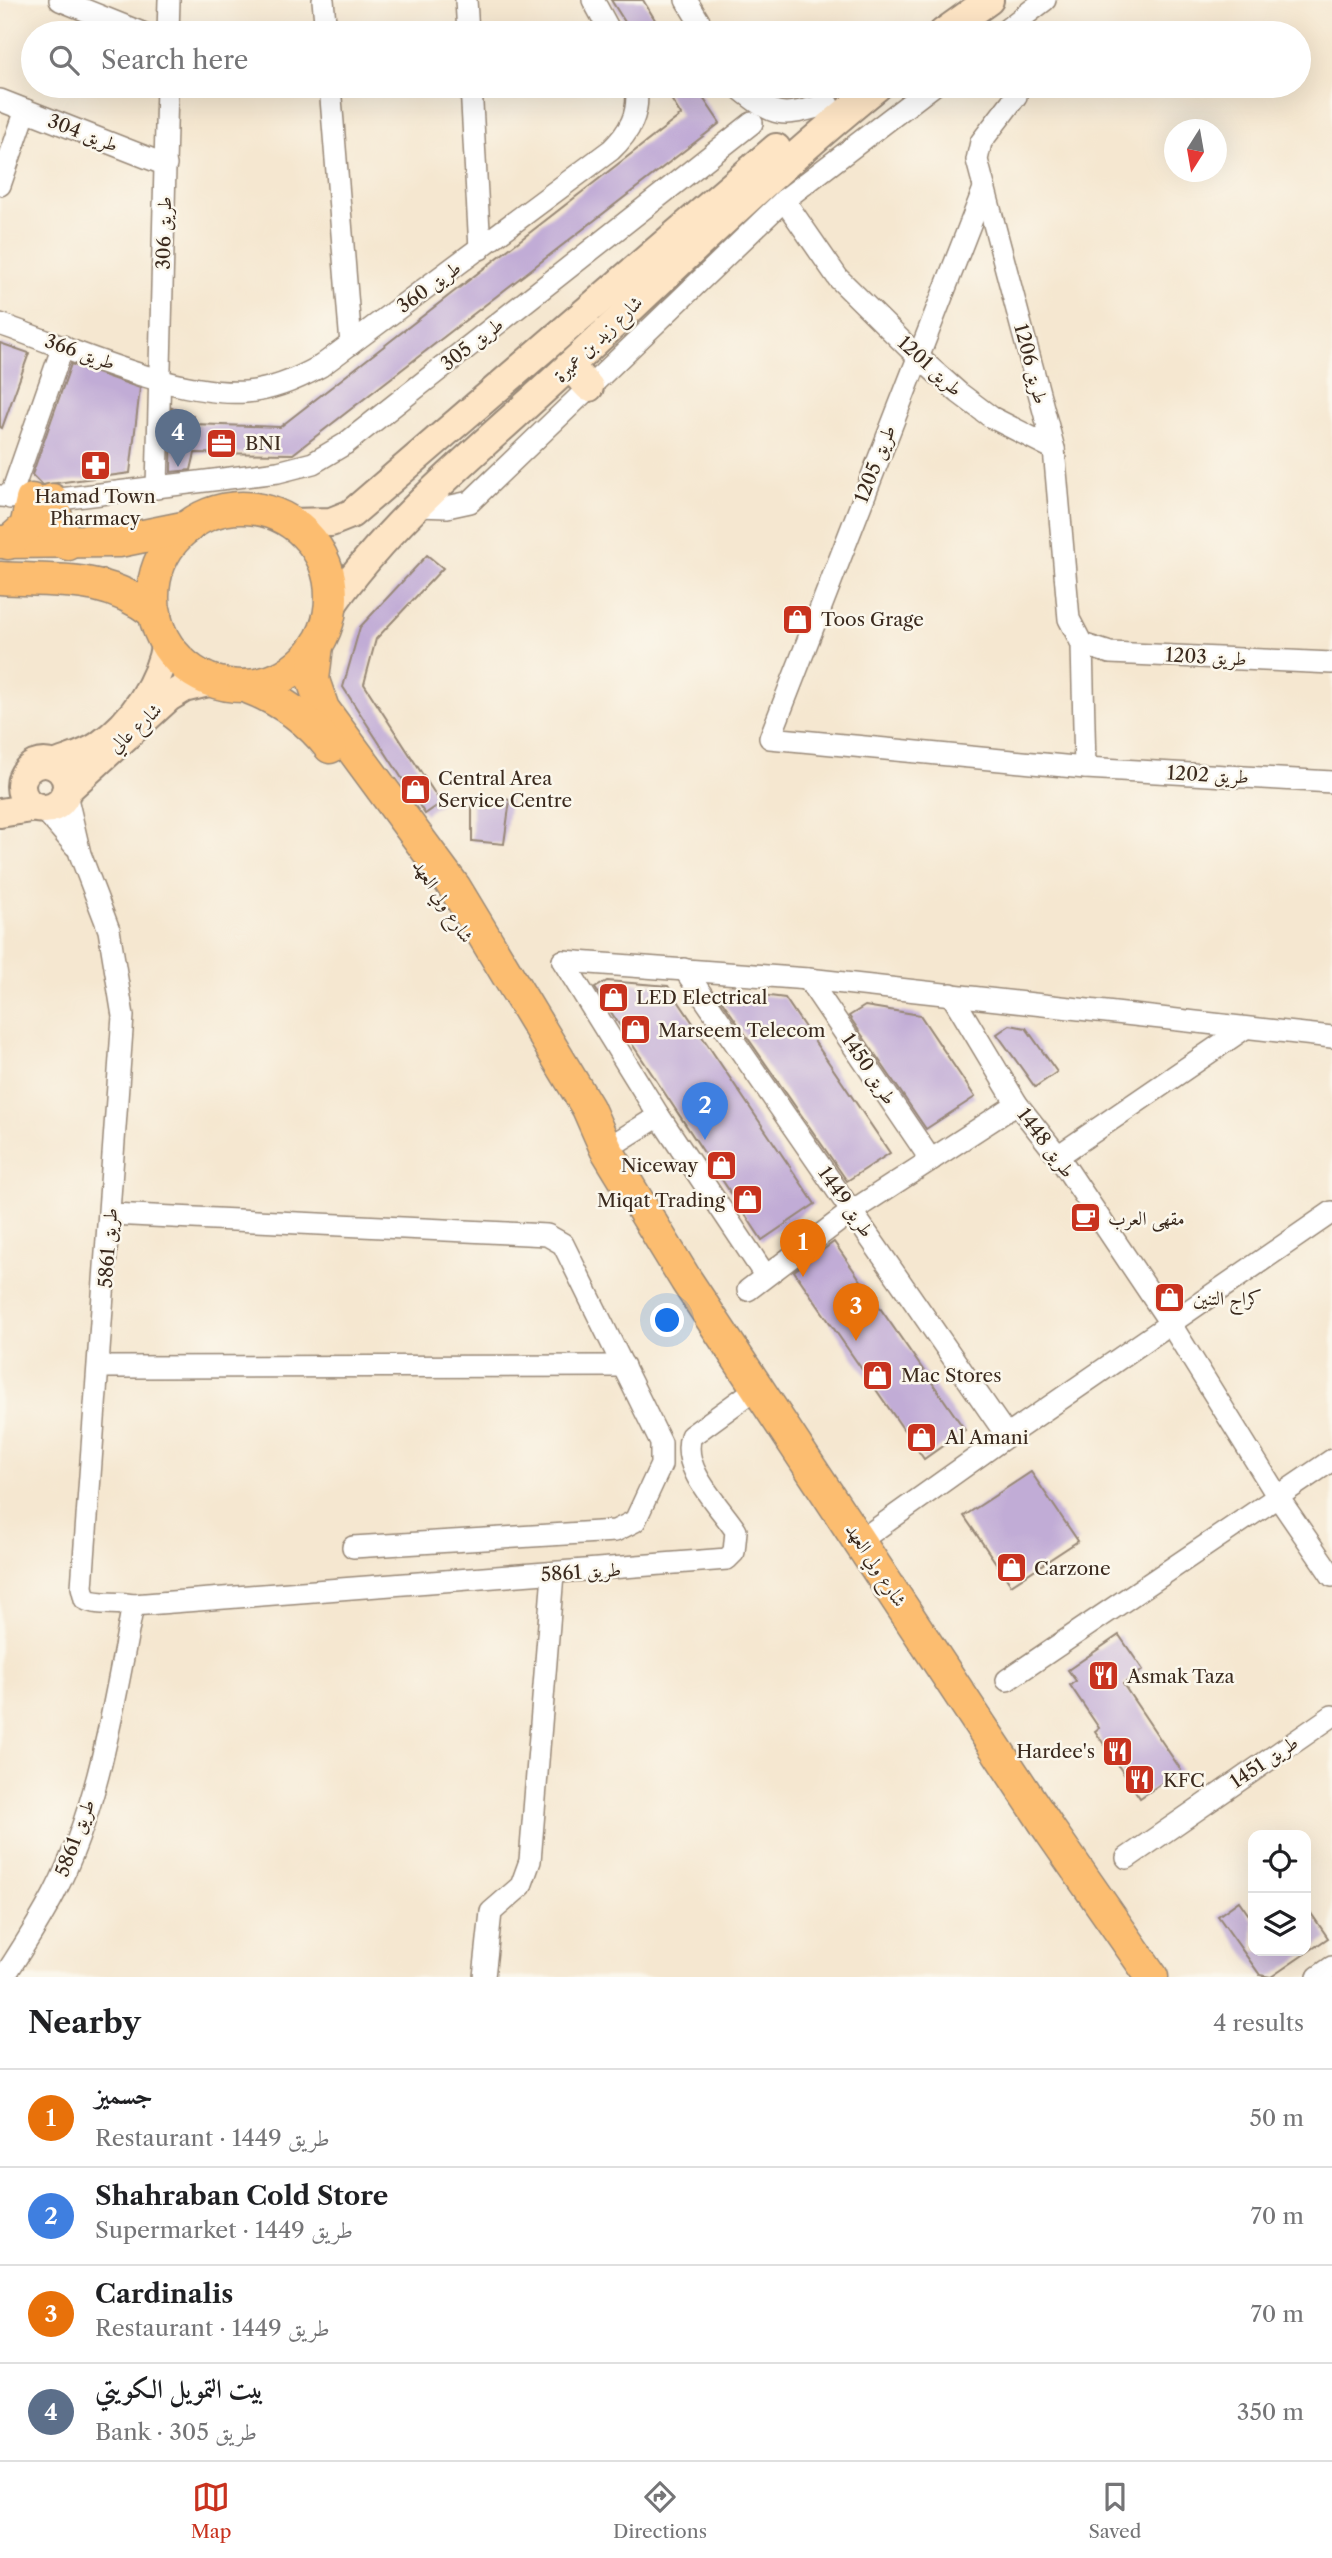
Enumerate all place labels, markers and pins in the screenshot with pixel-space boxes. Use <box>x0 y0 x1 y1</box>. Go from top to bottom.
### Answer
pin: 4 <box>155 409 201 467</box>
office icon: BNI <box>205 426 239 460</box>
place label: BNI <box>245 432 281 455</box>
pharmacy icon: Hamad Town Pharmacy <box>78 448 112 482</box>
place label: Hamad Town Pharmacy <box>34 485 156 530</box>
shop icon: Toos Grage <box>781 602 815 636</box>
place label: Toos Grage <box>821 608 924 631</box>
place label: Central Area Service Centre <box>438 767 572 812</box>
shop icon: Central Area Service Centre <box>398 772 432 806</box>
shop icon: LED Electrical <box>596 980 630 1014</box>
place label: LED Electrical <box>636 986 768 1009</box>
shop icon: Marseem Telecom <box>618 1013 652 1047</box>
place label: Marseem Telecom <box>658 1019 826 1042</box>
pin: 2 <box>682 1082 728 1140</box>
shop icon: Niceway <box>704 1148 738 1182</box>
place label: Niceway <box>621 1154 698 1177</box>
shop icon: Miqat Trading <box>731 1183 765 1217</box>
place label: Miqat Trading <box>597 1189 726 1212</box>
cafe icon: مقهى العرب <box>1068 1201 1102 1235</box>
place label: مقهى العرب <box>1108 1207 1185 1232</box>
pin: 1 <box>780 1219 826 1277</box>
shop icon: كراج التنين <box>1153 1281 1187 1315</box>
pin: 3 <box>833 1283 879 1341</box>
place label: كراج التنين <box>1193 1287 1262 1316</box>
shop icon: Mac Stores <box>861 1358 895 1392</box>
place label: Mac Stores <box>901 1364 1002 1387</box>
shop icon: Al Amani <box>905 1420 939 1454</box>
place label: Al Amani <box>944 1426 1029 1449</box>
shop icon: Carzone <box>994 1551 1028 1585</box>
place label: Carzone <box>1034 1557 1111 1580</box>
restaurant icon: Asmak Taza <box>1087 1659 1121 1693</box>
place label: Asmak Taza <box>1126 1665 1234 1688</box>
restaurant icon: Hardee's <box>1101 1734 1135 1768</box>
place label: Hardee's <box>1016 1740 1095 1763</box>
restaurant icon: KFC <box>1123 1763 1157 1797</box>
place label: KFC <box>1163 1769 1205 1792</box>

